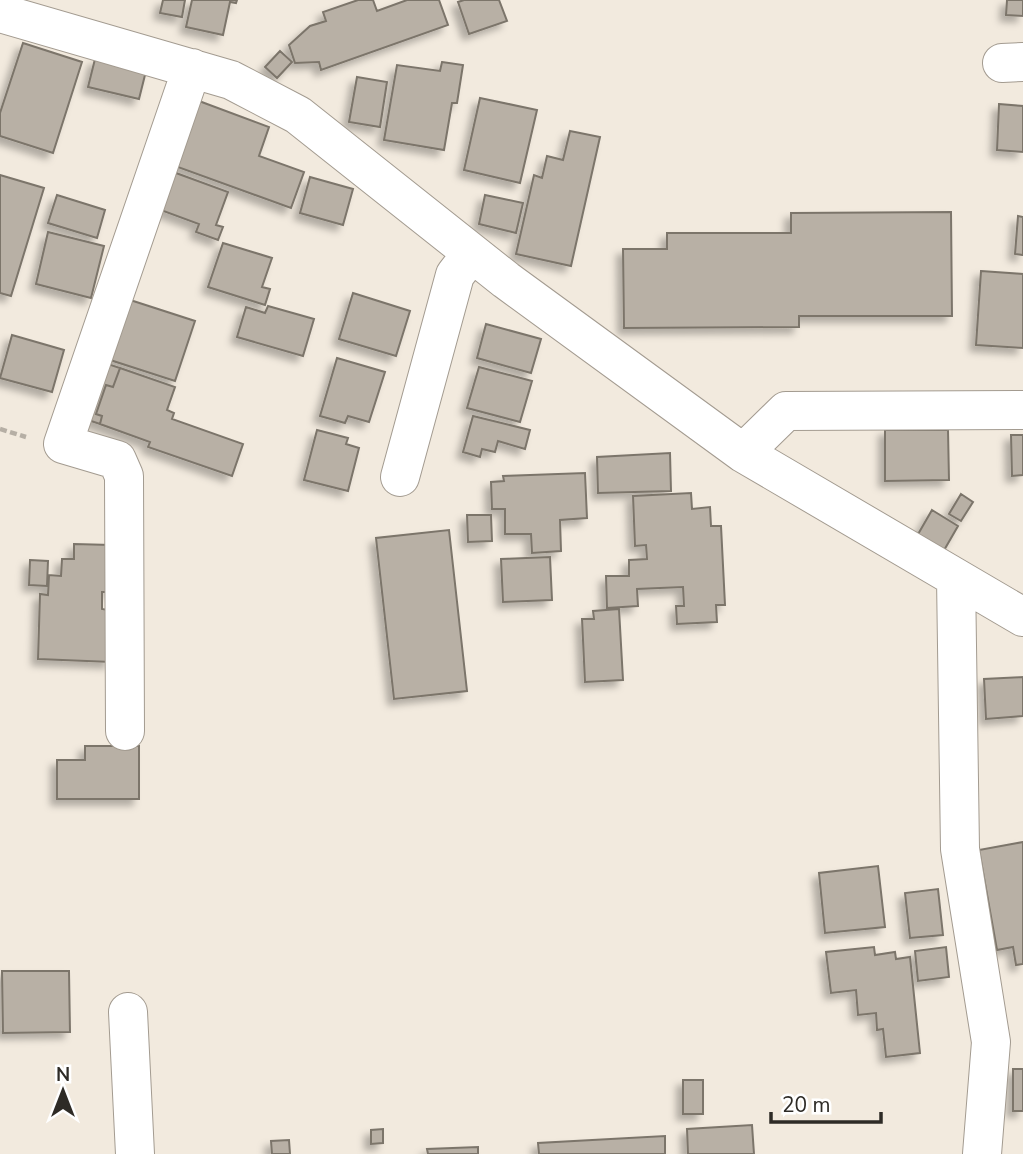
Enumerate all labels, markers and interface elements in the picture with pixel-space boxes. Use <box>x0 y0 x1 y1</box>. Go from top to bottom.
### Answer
north arrow <box>28 1056 98 1126</box>
text: N <box>56 1062 70 1088</box>
scale bar <box>771 1080 881 1124</box>
text: 20 m <box>782 1091 831 1119</box>

